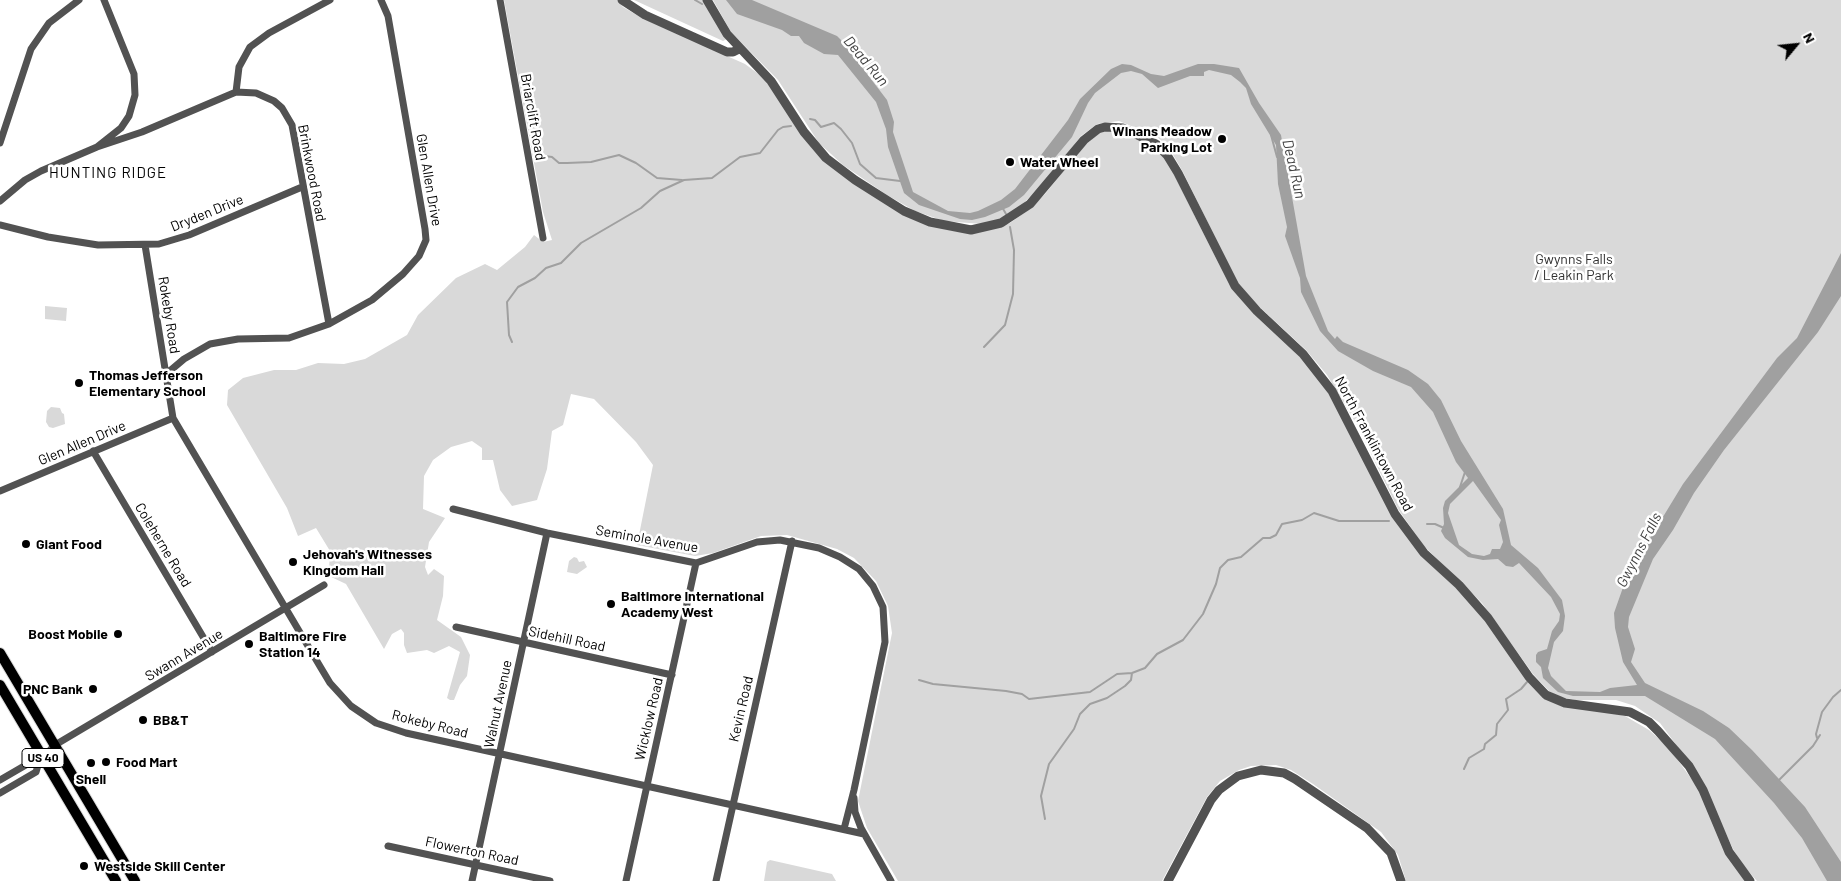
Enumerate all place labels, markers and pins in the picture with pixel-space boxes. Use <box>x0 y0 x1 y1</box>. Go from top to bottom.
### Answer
place label: Winans Meadow Parking Lot <box>1112 123 1212 156</box>
marker: Winans Meadow Parking Lot <box>1216 133 1228 145</box>
place label: Water Wheel <box>1020 154 1098 170</box>
marker: Water Wheel <box>1004 156 1016 168</box>
place label: Thomas Jefferson Elementary School <box>89 367 206 400</box>
marker: Thomas Jefferson Elementary School <box>73 377 85 389</box>
place label: Giant Food <box>36 536 102 552</box>
marker: Giant Food <box>20 538 32 550</box>
place label: Jehovah's Witnesses Kingdom Hall <box>303 546 432 578</box>
marker: Jehovah's Witnesses Kingdom Hall <box>287 556 299 568</box>
place label: Baltimore International Academy West <box>621 588 764 620</box>
marker: Baltimore International Academy West <box>605 598 617 610</box>
place label: Boost Mobile <box>28 626 108 642</box>
marker: Boost Mobile <box>112 628 124 640</box>
place label: Baltimore Fire Station 14 <box>259 628 347 660</box>
marker: Baltimore Fire Station 14 <box>243 638 255 650</box>
place label: PNC Bank <box>23 681 83 697</box>
marker: PNC Bank <box>87 683 99 695</box>
place label: BB&T <box>153 712 188 728</box>
marker: BB&T <box>137 714 149 726</box>
place label: Food Mart <box>116 754 178 770</box>
marker: Food Mart <box>100 756 112 768</box>
marker: Shell <box>85 757 97 769</box>
place label: Shell <box>76 771 106 787</box>
place label: Westside Skill Center <box>94 858 225 874</box>
marker: Westside Skill Center <box>78 860 90 872</box>

